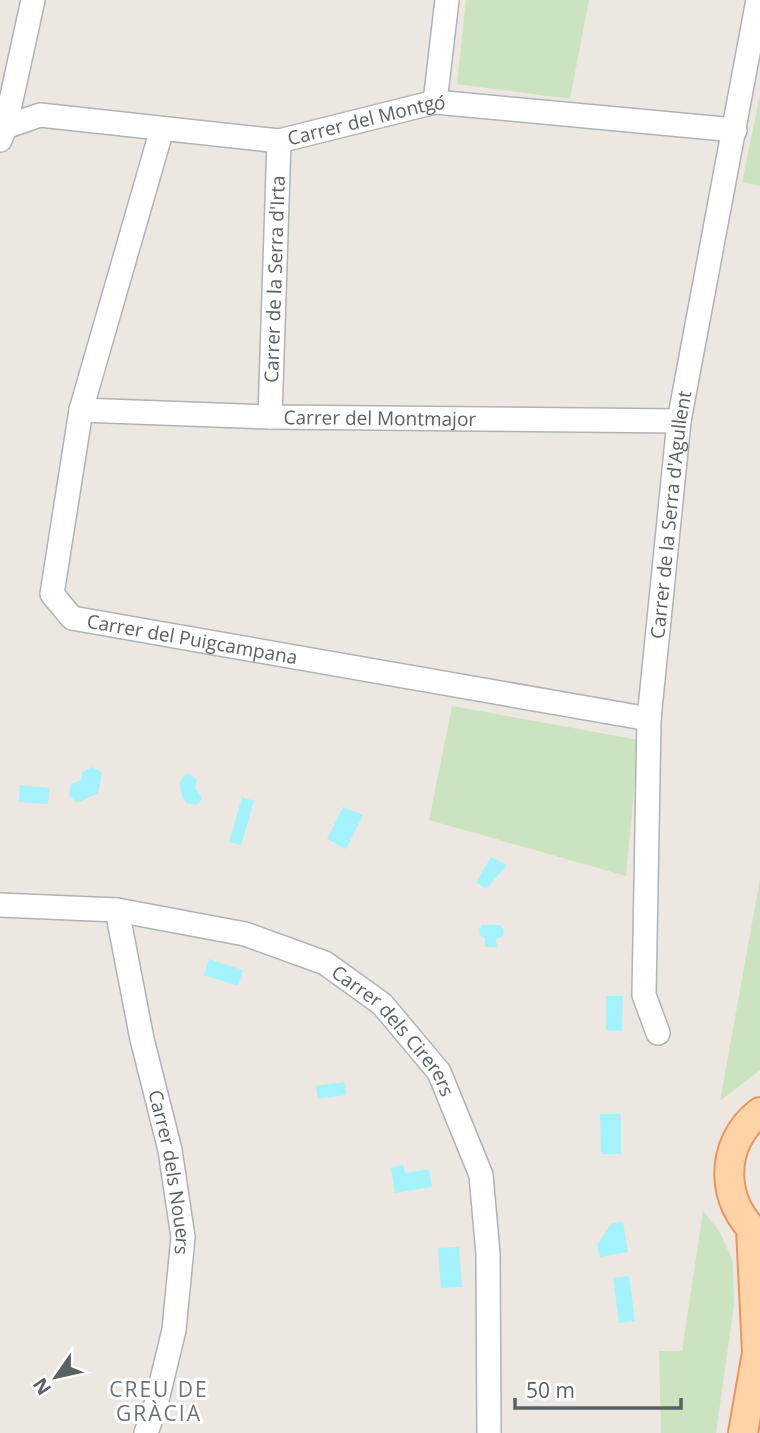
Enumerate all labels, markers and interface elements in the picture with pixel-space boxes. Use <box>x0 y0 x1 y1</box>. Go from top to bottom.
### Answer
street label: Carrer del Montgó <box>285 89 447 151</box>
street label: Carrer de la Serra d'Irta <box>258 175 291 383</box>
street label: Carrer de la Serra d'Agullent <box>644 388 697 640</box>
street label: Carrer del Montmajor <box>283 404 477 432</box>
street label: Carrer del Puigcampana <box>85 608 300 670</box>
street label: Carrer dels Cirerers <box>326 959 461 1100</box>
street label: Carrer dels Nouers <box>142 1087 196 1256</box>
north arrow <box>21 1342 91 1412</box>
scale bar <box>515 1366 681 1410</box>
text: N <box>27 1373 57 1400</box>
district label: CREU DE GRÀCIA <box>109 1375 209 1427</box>
text: 50 m <box>526 1376 575 1404</box>

